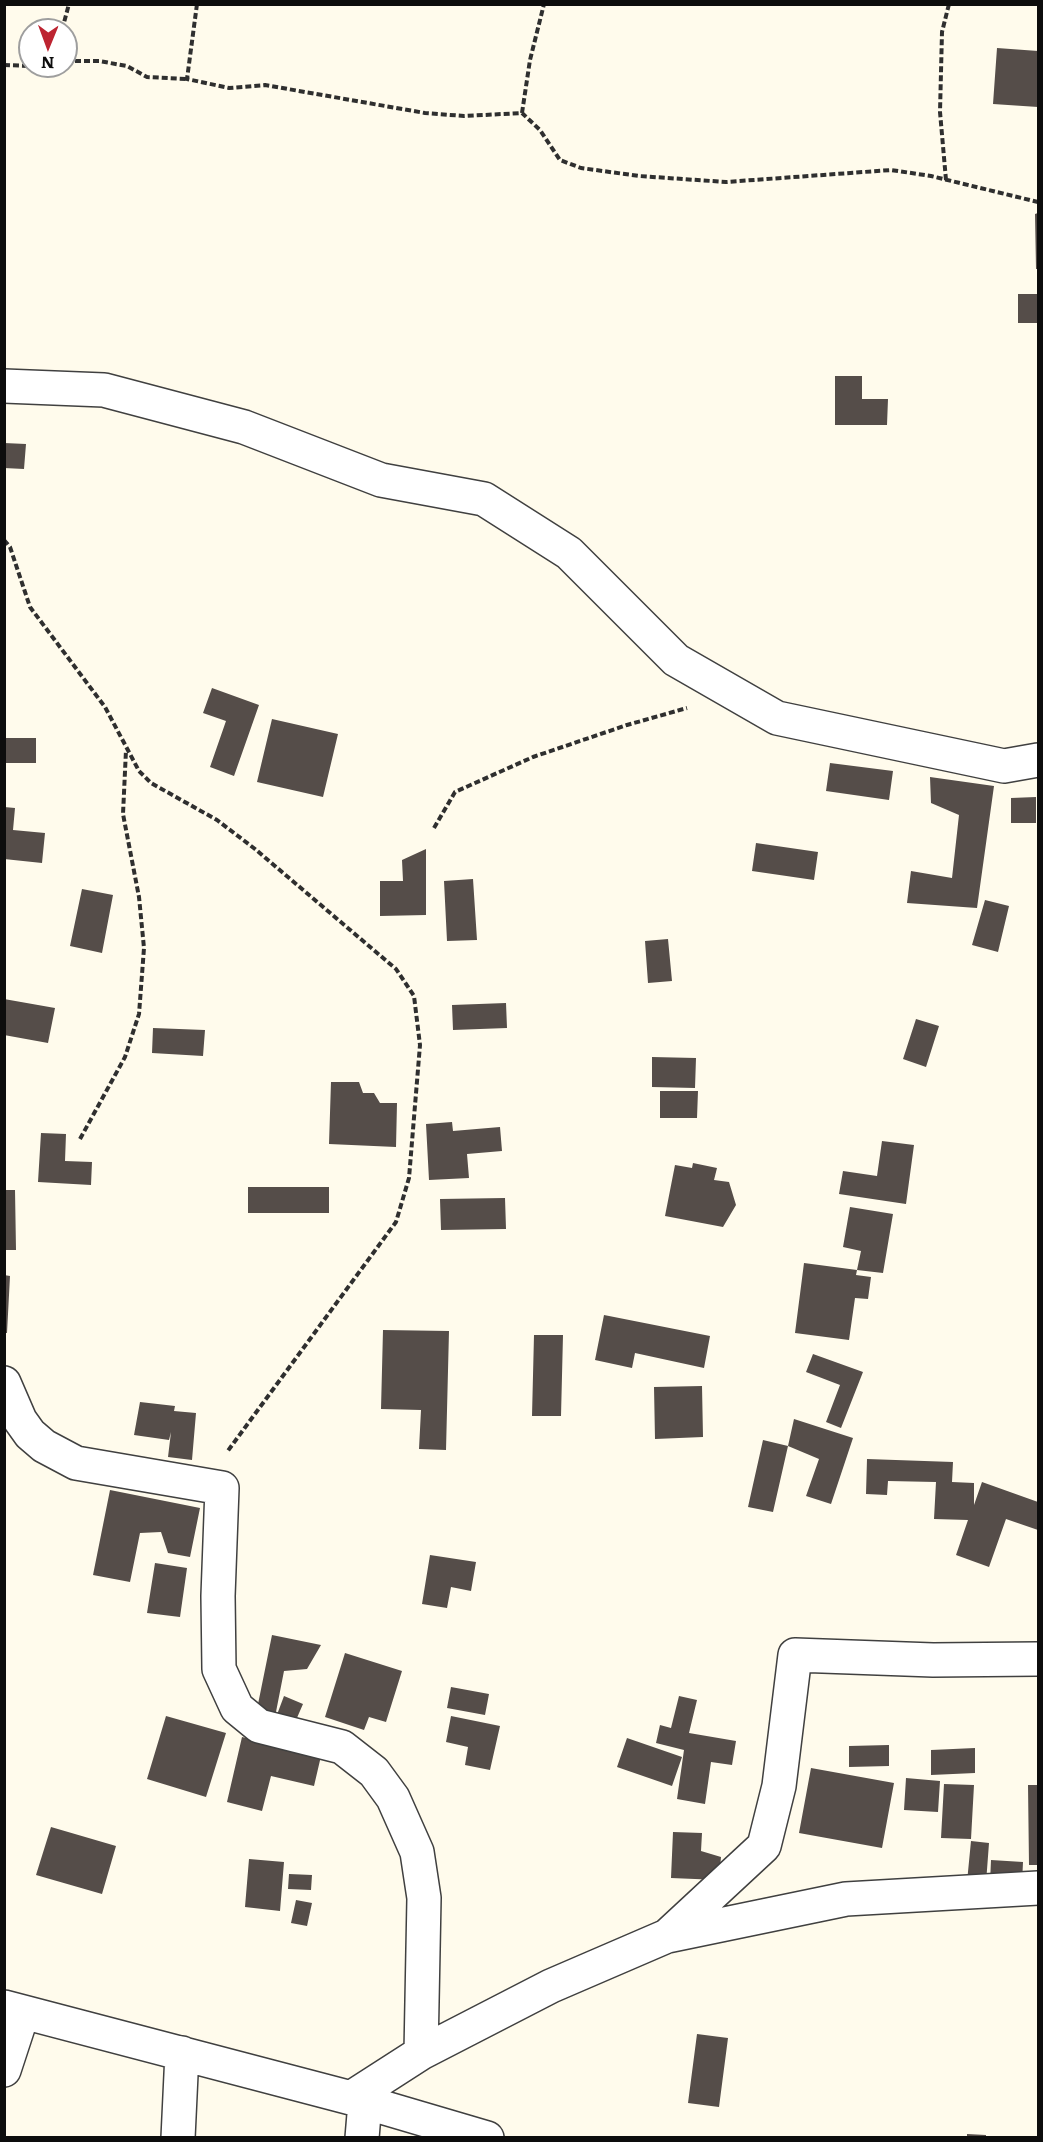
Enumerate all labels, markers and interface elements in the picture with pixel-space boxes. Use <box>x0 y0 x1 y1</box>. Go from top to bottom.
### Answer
north arrow <box>18 18 78 78</box>
text: N <box>41 52 55 76</box>

